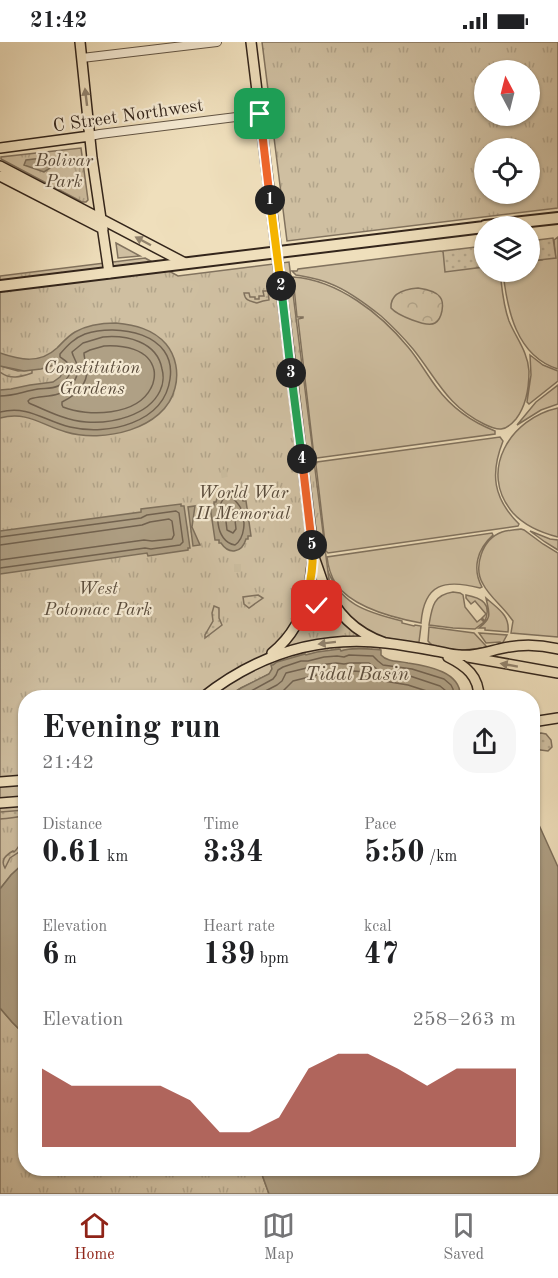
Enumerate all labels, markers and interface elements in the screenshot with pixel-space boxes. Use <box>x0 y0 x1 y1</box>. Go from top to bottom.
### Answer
text: 21:42 <box>30 10 87 32</box>
north arrow <box>474 60 540 126</box>
map controls <box>474 60 540 282</box>
one-way arrow <box>81 88 91 107</box>
pin <box>234 88 285 139</box>
street label: C Street Northwest <box>52 97 204 135</box>
icon: arrive <box>243 97 276 130</box>
button: locate <box>474 138 540 204</box>
park label: Bolivar Park <box>34 152 94 191</box>
pin: 1 <box>255 185 285 215</box>
text: 1 <box>265 192 275 208</box>
button: layers <box>474 216 540 282</box>
one-way arrow <box>134 236 151 246</box>
pin: 2 <box>266 271 296 301</box>
text: 2 <box>276 278 286 294</box>
pin: 3 <box>276 358 306 388</box>
park label: Constitution Gardens <box>44 359 140 398</box>
text: 3 <box>286 365 296 381</box>
pin: 4 <box>287 444 317 474</box>
text: 4 <box>297 451 307 467</box>
park label: World War II Memorial <box>195 484 291 523</box>
pin: 5 <box>297 530 327 560</box>
text: 5 <box>307 537 317 553</box>
park label: West Potomac Park <box>43 580 152 619</box>
pin <box>291 580 342 631</box>
icon: check <box>300 589 333 622</box>
one-way arrow <box>318 639 337 648</box>
one-way arrow <box>499 660 518 669</box>
water label: Tidal Basin <box>305 665 409 685</box>
button: share <box>453 710 516 773</box>
text: Evening run <box>42 712 221 745</box>
text: 21:42 <box>42 753 94 773</box>
text: Distance <box>42 817 102 833</box>
text: Time <box>203 817 239 833</box>
text: Pace <box>364 817 396 833</box>
text: 0.61 <box>42 838 103 868</box>
text: 3:34 <box>203 838 264 868</box>
text: 5:50 <box>364 838 425 868</box>
text: km <box>103 849 128 865</box>
text: /km <box>425 849 457 865</box>
text: Elevation <box>42 919 107 935</box>
text: Heart rate <box>203 919 275 935</box>
text: kcal <box>364 919 392 935</box>
text: 6 <box>42 940 59 970</box>
text: 139 <box>203 940 255 970</box>
text: 47 <box>364 940 399 970</box>
text: m <box>59 951 77 967</box>
text: bpm <box>255 951 289 967</box>
text: Elevation <box>42 1010 123 1030</box>
text: 258–263 m <box>413 1010 516 1030</box>
tab: Home <box>74 1209 115 1265</box>
tab: Map <box>262 1209 295 1265</box>
tab: Saved <box>443 1209 484 1265</box>

